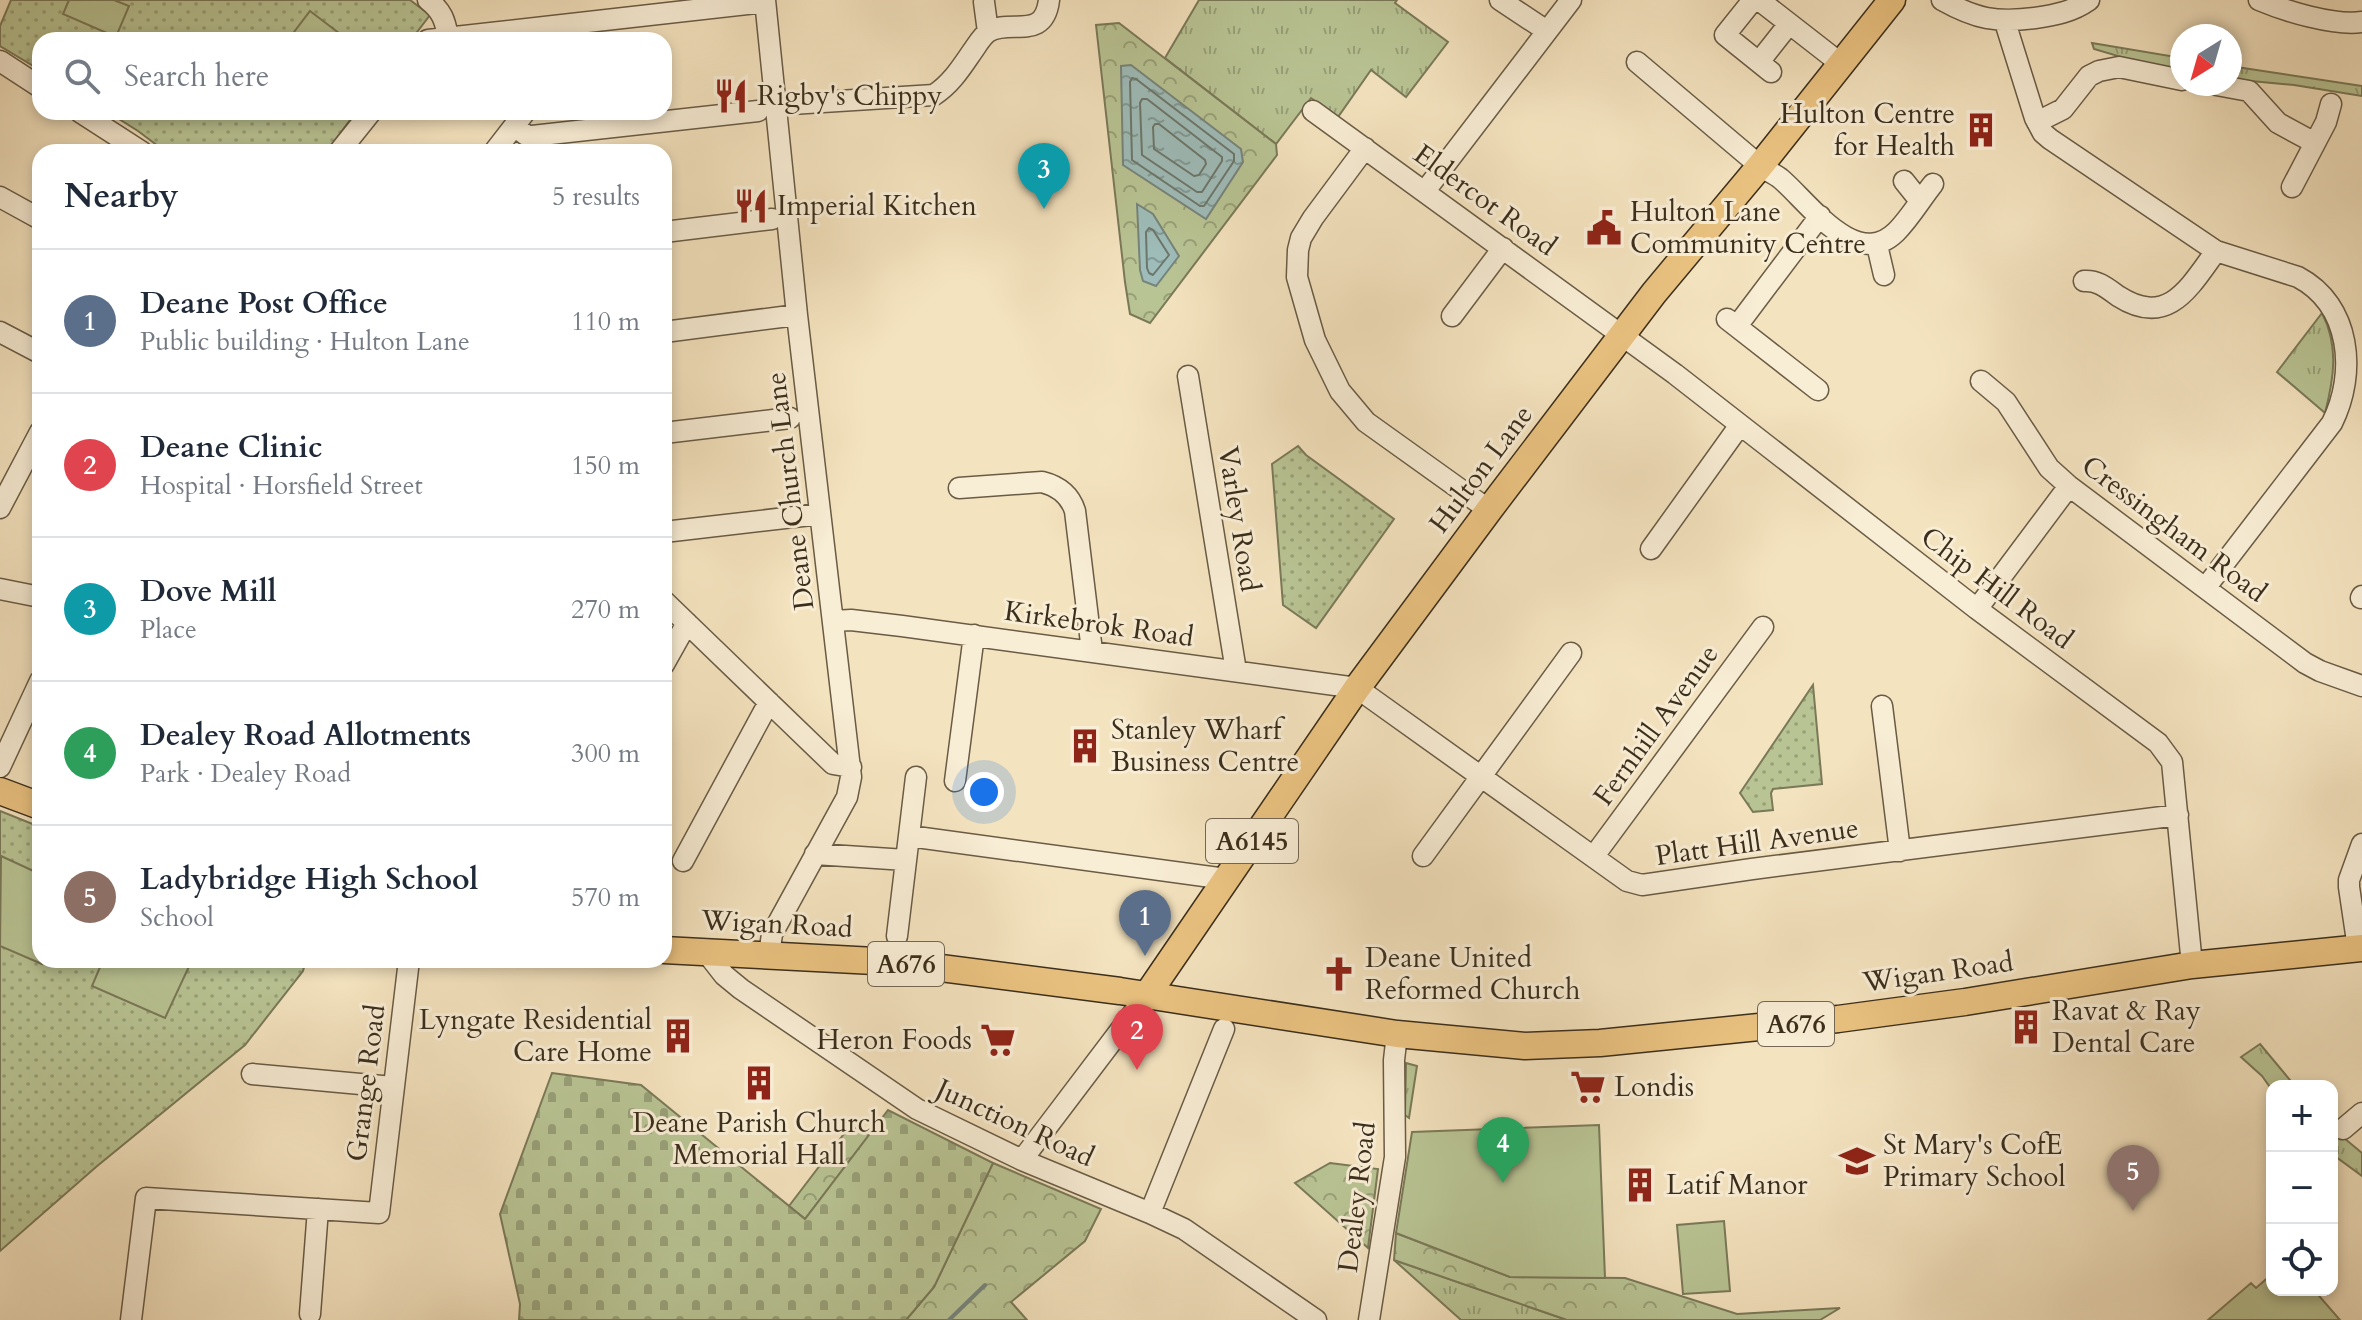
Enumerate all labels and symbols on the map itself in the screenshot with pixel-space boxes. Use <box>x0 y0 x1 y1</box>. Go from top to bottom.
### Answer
north arrow <box>2170 24 2242 96</box>
restaurant icon: Rigby's Chippy <box>712 77 750 115</box>
place label: Rigby's Chippy <box>757 77 942 115</box>
place label: Hulton Centre for Health <box>1780 95 1955 165</box>
building icon: Hulton Centre for Health <box>1962 111 2000 149</box>
street label: Eldercot Road <box>1406 135 1564 265</box>
pin: 3 <box>1018 143 1070 209</box>
restaurant icon: Imperial Kitchen <box>732 187 770 225</box>
place label: Imperial Kitchen <box>777 187 977 225</box>
place label: Hulton Lane Community Centre <box>1630 193 1866 263</box>
public building icon: Hulton Lane Community Centre <box>1585 209 1623 247</box>
street label: Deane Church Lane <box>757 370 823 612</box>
street label: Hulton Lane <box>1420 397 1542 541</box>
street label: Varley Road <box>1209 444 1269 594</box>
street label: Cressingham Road <box>2074 447 2274 611</box>
street label: Chip Hill Road <box>1913 518 2081 658</box>
street label: Kirkebrok Road <box>1002 592 1196 656</box>
street label: Fernhill Avenue <box>1585 637 1727 813</box>
place label: Stanley Wharf Business Centre <box>1111 711 1299 781</box>
building icon: Stanley Wharf Business Centre <box>1066 727 1104 765</box>
your location <box>964 772 1004 812</box>
street label: Platt Hill Avenue <box>1653 809 1861 875</box>
road number: A6145 <box>1206 819 1298 863</box>
pin: 1 <box>1119 890 1171 956</box>
street label: Wigan Road <box>699 901 854 947</box>
place label: Deane United Reformed Church <box>1365 939 1580 1009</box>
road number: A676 <box>868 942 944 986</box>
street label: Wigan Road <box>1859 943 2016 1002</box>
church icon: Deane United Reformed Church <box>1320 955 1358 993</box>
place label: Ravat & Ray Dental Care <box>2052 992 2201 1062</box>
place label: Lyngate Residential Care Home <box>419 1001 652 1071</box>
street label: Grange Road <box>338 1002 394 1164</box>
road number: A676 <box>1758 1002 1834 1046</box>
pin: 2 <box>1111 1004 1163 1070</box>
building icon: Ravat & Ray Dental Care <box>2007 1008 2045 1046</box>
building icon: Lyngate Residential Care Home <box>659 1017 697 1055</box>
place label: Heron Foods <box>817 1021 972 1059</box>
supermarket icon: Heron Foods <box>979 1021 1017 1059</box>
building icon: Deane Parish Church Memorial Hall <box>740 1064 778 1102</box>
street label: Junction Road <box>926 1068 1100 1176</box>
supermarket icon: Londis <box>1569 1068 1607 1106</box>
place label: Londis <box>1614 1068 1694 1106</box>
place label: Deane Parish Church Memorial Hall <box>632 1104 886 1174</box>
pin: 4 <box>1477 1117 1529 1183</box>
street label: Dealey Road <box>1329 1120 1385 1274</box>
place label: St Mary's CofE Primary School <box>1883 1126 2066 1196</box>
school or university icon: St Mary's CofE Primary School <box>1838 1142 1876 1180</box>
pin: 5 <box>2107 1145 2159 1211</box>
building icon: Latif Manor <box>1621 1166 1659 1204</box>
place label: Latif Manor <box>1666 1166 1808 1204</box>

